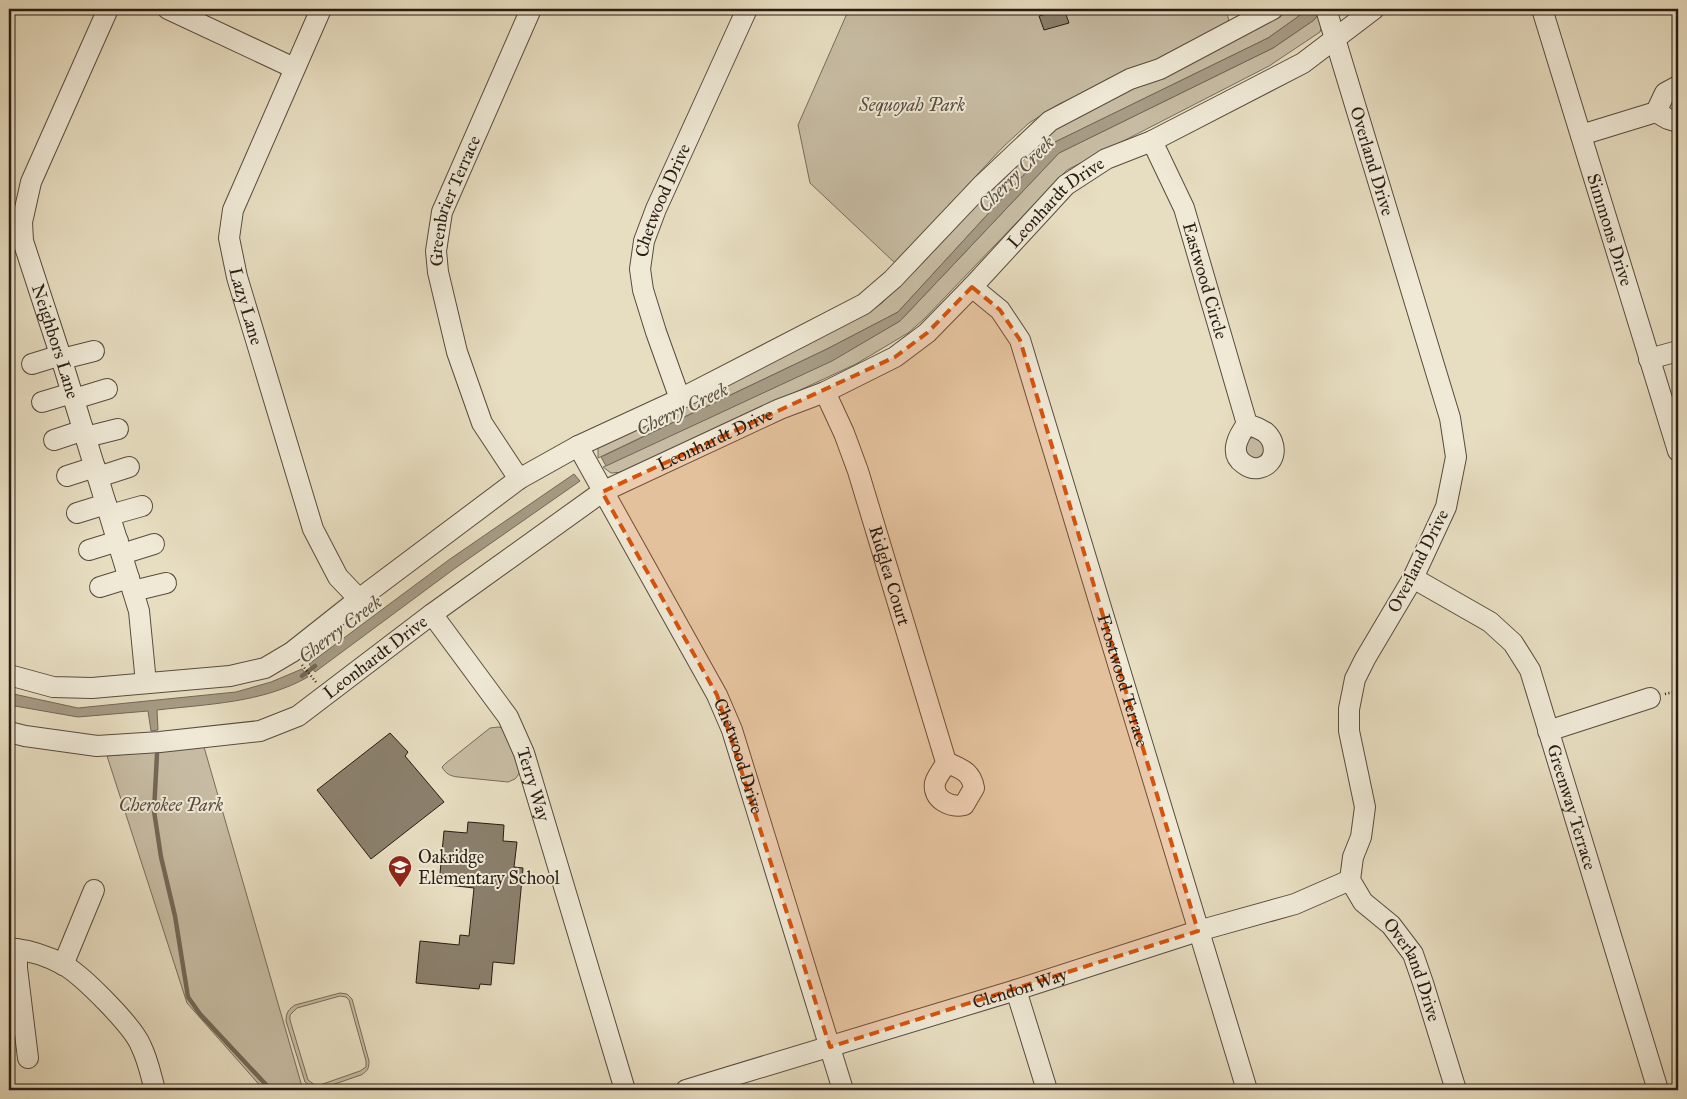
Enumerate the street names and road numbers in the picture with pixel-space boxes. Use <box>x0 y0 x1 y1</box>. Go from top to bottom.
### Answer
street label: Overland Drive <box>1345 104 1399 218</box>
street label: Greenbrier Terrace <box>425 132 485 267</box>
street label: Chetwood Drive <box>631 140 695 258</box>
street label: Leonhardt Drive <box>1003 152 1108 253</box>
street label: Simmons Drive <box>1582 171 1638 289</box>
street label: Eastwood Circle <box>1178 220 1233 342</box>
street label: Lazy Lane <box>224 266 268 348</box>
street label: Neighbors Lane <box>27 281 84 401</box>
street label: Leonhardt Drive <box>654 403 776 476</box>
street label: Overland Drive <box>1383 506 1453 616</box>
street label: Ridglea Court <box>864 523 915 629</box>
street label: Leonhardt Drive <box>319 611 432 704</box>
street label: Frostwood Terrace <box>1093 611 1154 750</box>
street label: Chetwood Drive <box>709 695 768 817</box>
street label: Greenway Terrace <box>1542 741 1601 873</box>
street label: Terry Way <box>512 745 555 824</box>
street label: Overland Drive <box>1378 913 1445 1024</box>
street label: Clendon Way <box>970 963 1071 1014</box>

